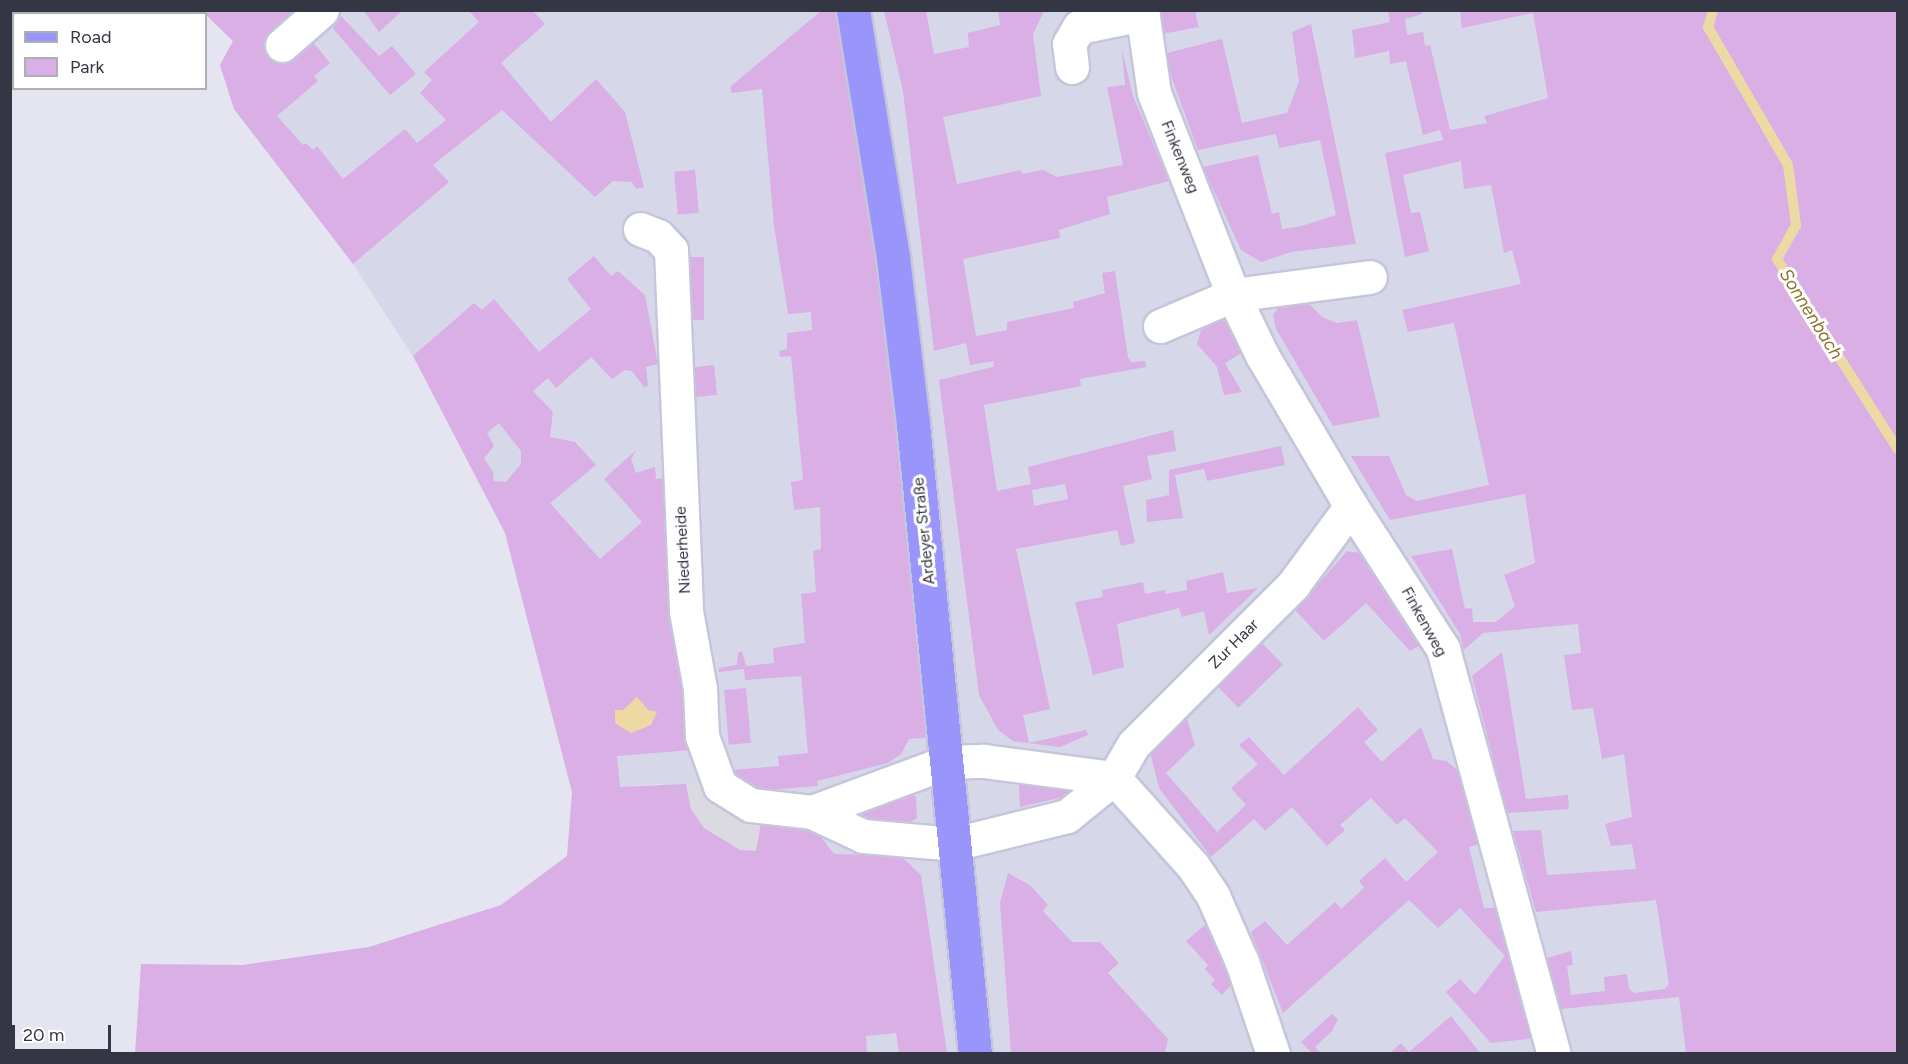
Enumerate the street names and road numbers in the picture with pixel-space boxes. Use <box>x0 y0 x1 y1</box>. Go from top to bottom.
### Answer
street label: Finkenweg <box>1157 118 1203 196</box>
street label: Ardeyer Straße <box>909 476 939 586</box>
street label: Niederheide <box>671 506 695 594</box>
street label: Finkenweg <box>1397 584 1451 660</box>
street label: Zur Haar <box>1205 615 1263 673</box>

